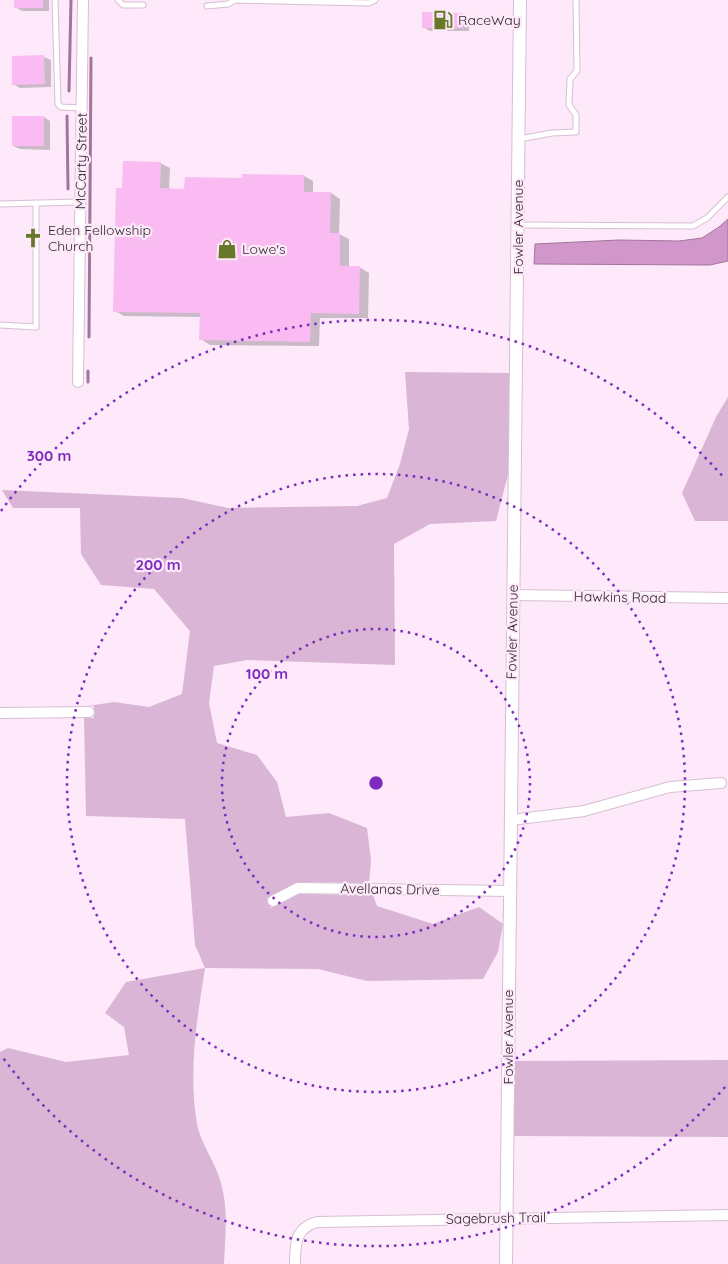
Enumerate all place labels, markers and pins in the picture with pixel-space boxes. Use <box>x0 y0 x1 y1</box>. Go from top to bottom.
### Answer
fuel station icon: RaceWay <box>432 9 454 31</box>
place label: RaceWay <box>458 11 521 29</box>
place label: Eden Fellowship Church <box>48 221 151 255</box>
church icon: Eden Fellowship Church <box>22 227 44 249</box>
shop icon: Lowe's <box>216 238 238 260</box>
place label: Lowe's <box>242 240 286 258</box>
centre of rings <box>367 774 385 792</box>

